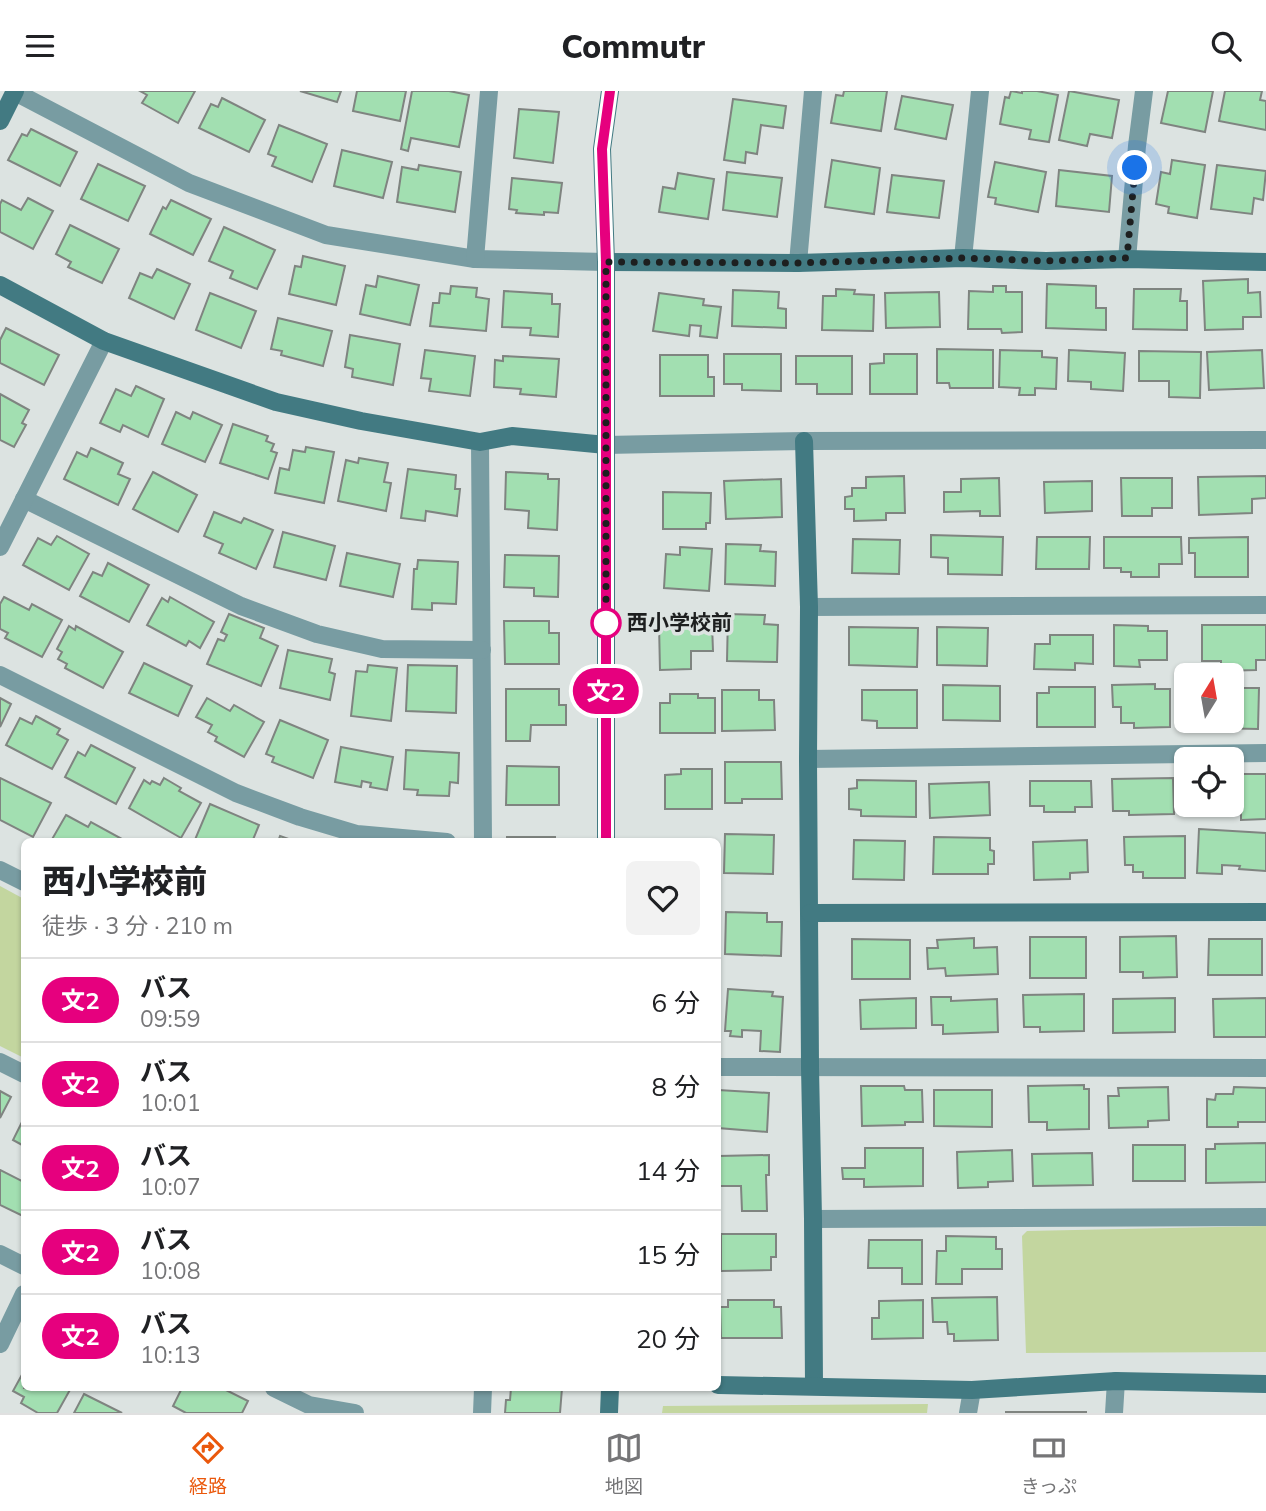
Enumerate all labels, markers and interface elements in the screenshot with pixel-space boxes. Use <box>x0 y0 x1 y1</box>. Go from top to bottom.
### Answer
text: Commutr <box>561 26 705 66</box>
icon: menu <box>21 27 59 65</box>
icon: search <box>1207 27 1245 65</box>
your location <box>1117 150 1152 185</box>
marker: 西小学校前 <box>591 608 621 638</box>
place label: 西小学校前 <box>627 609 732 635</box>
north arrow <box>1174 663 1244 733</box>
map controls <box>1174 663 1244 817</box>
line badge: 文2 <box>574 668 638 714</box>
text: 文2 <box>587 676 625 706</box>
button: locate <box>1174 747 1244 817</box>
text: 西小学校前 <box>42 860 207 901</box>
button: heart <box>626 861 700 935</box>
text: 徒歩 · 3 分 · 210 m <box>42 911 233 940</box>
text: バス <box>140 971 192 1004</box>
text: 文2 <box>61 985 100 1015</box>
text: 6 分 <box>652 986 700 1019</box>
text: 09:59 <box>140 1004 200 1033</box>
text: バス <box>140 1055 192 1088</box>
text: 文2 <box>61 1069 100 1099</box>
text: 8 分 <box>652 1070 700 1103</box>
text: 10:01 <box>140 1088 200 1117</box>
text: バス <box>140 1139 192 1172</box>
text: 文2 <box>61 1153 100 1183</box>
text: 14 分 <box>636 1154 700 1187</box>
text: 10:07 <box>140 1172 200 1201</box>
text: バス <box>140 1223 192 1256</box>
text: 文2 <box>61 1237 100 1267</box>
text: 15 分 <box>636 1238 700 1271</box>
text: 10:08 <box>140 1256 200 1285</box>
text: バス <box>140 1307 192 1340</box>
text: 文2 <box>61 1321 100 1351</box>
text: 20 分 <box>636 1322 700 1355</box>
text: 10:13 <box>140 1340 200 1369</box>
tab: 経路 <box>189 1429 227 1498</box>
tab: 地図 <box>605 1429 643 1498</box>
tab: きっぷ <box>1021 1429 1077 1498</box>

